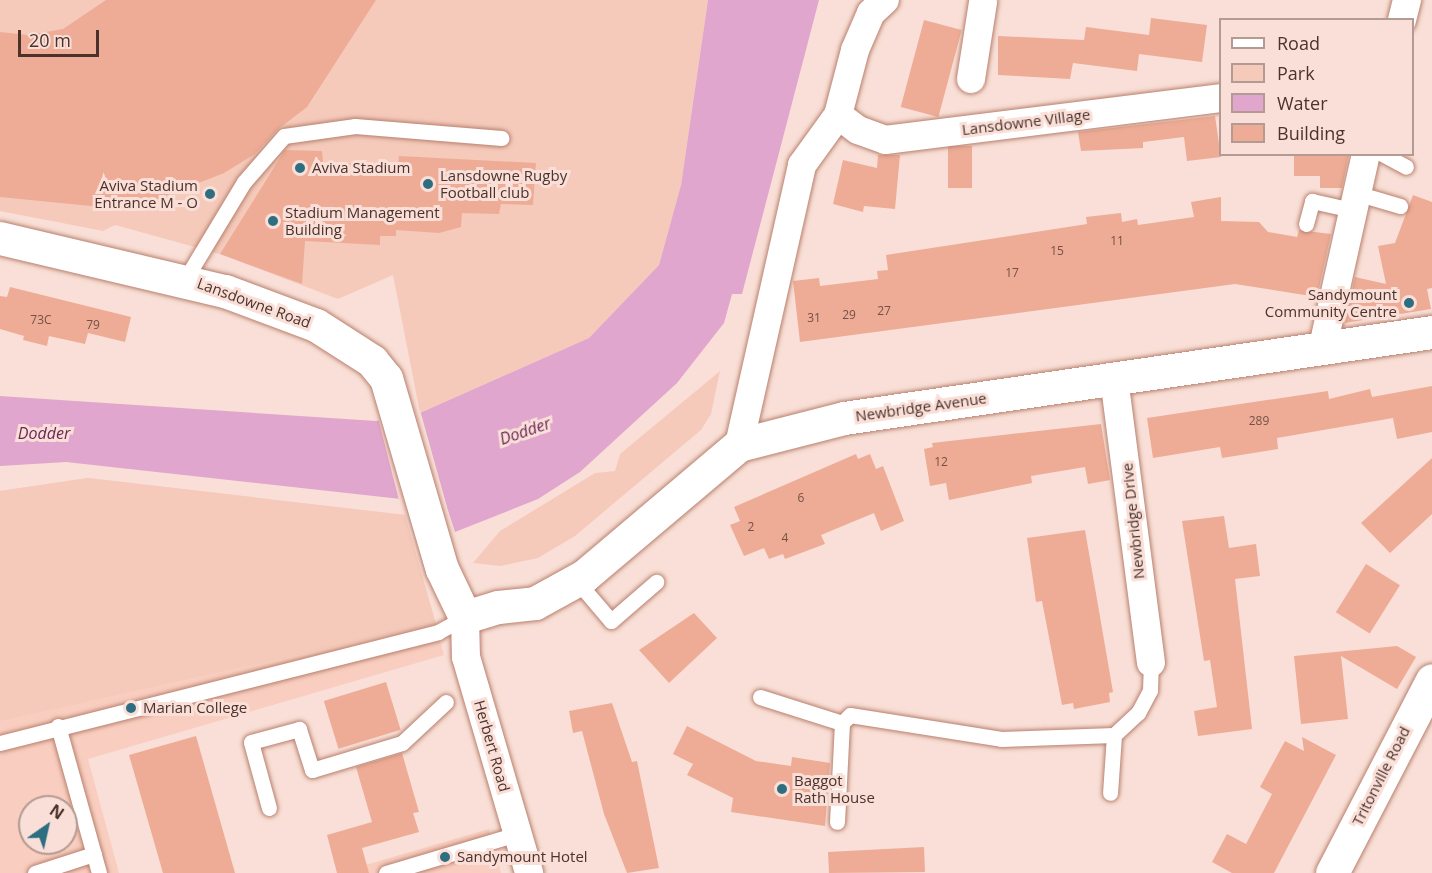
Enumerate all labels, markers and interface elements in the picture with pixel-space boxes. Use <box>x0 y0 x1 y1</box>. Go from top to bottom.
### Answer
scale bar <box>21 18 102 56</box>
legend <box>1219 18 1414 156</box>
text: 20 m <box>29 28 71 52</box>
text: Road <box>1277 31 1320 55</box>
text: Park <box>1277 61 1315 85</box>
text: Water <box>1277 91 1328 115</box>
street label: Lansdowne Village <box>961 105 1091 139</box>
text: Building <box>1277 121 1345 145</box>
place label: Aviva Stadium <box>312 159 410 177</box>
marker: Aviva Stadium <box>293 161 307 175</box>
place label: Lansdowne Rugby Football club <box>440 166 567 201</box>
place label: Aviva Stadium Entrance M - O <box>94 176 198 211</box>
marker: Lansdowne Rugby Football club <box>421 177 435 191</box>
marker: Aviva Stadium Entrance M - O <box>203 187 217 201</box>
place label: Stadium Management Building <box>285 203 440 238</box>
marker: Stadium Management Building <box>266 214 280 228</box>
house number: 11 <box>1110 234 1124 248</box>
house number: 15 <box>1050 244 1064 258</box>
house number: 17 <box>1005 266 1019 280</box>
street label: Lansdowne Road <box>195 274 313 332</box>
place label: Sandymount Community Centre <box>1265 285 1397 320</box>
marker: Sandymount Community Centre <box>1402 296 1416 310</box>
house number: 27 <box>877 304 891 318</box>
house number: 29 <box>842 308 856 322</box>
house number: 31 <box>807 311 821 325</box>
house number: 73C <box>30 313 52 327</box>
house number: 79 <box>86 318 100 332</box>
street label: Newbridge Avenue <box>854 389 988 425</box>
water label: Dodder <box>497 413 553 449</box>
house number: 289 <box>1249 414 1269 428</box>
water label: Dodder <box>18 423 70 443</box>
house number: 12 <box>934 455 948 469</box>
street label: Newbridge Drive <box>1118 462 1148 580</box>
house number: 6 <box>798 491 804 505</box>
house number: 2 <box>748 520 754 534</box>
house number: 4 <box>782 531 788 545</box>
street label: Herbert Road <box>470 698 514 794</box>
place label: Marian College <box>143 699 247 717</box>
marker: Marian College <box>124 701 138 715</box>
street label: Tritonville Road <box>1348 723 1414 829</box>
place label: Baggot Rath House <box>794 771 875 806</box>
marker: Baggot Rath House <box>775 782 789 796</box>
north arrow <box>18 795 78 855</box>
text: N <box>45 799 68 824</box>
place label: Sandymount Hotel <box>457 848 588 866</box>
marker: Sandymount Hotel <box>438 850 452 864</box>

